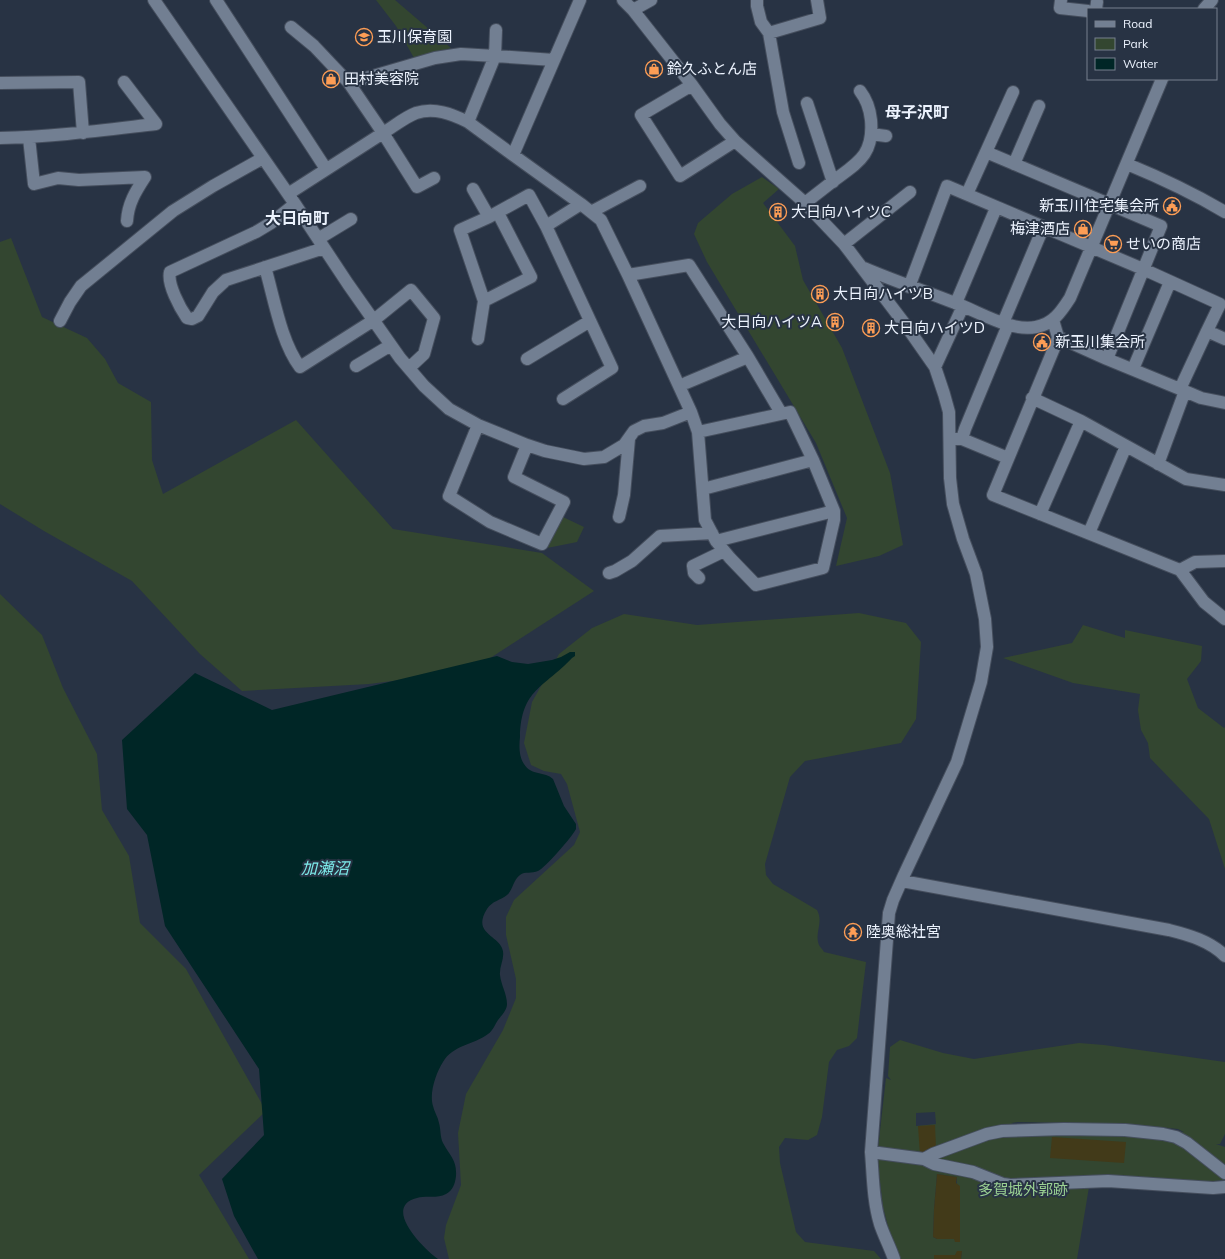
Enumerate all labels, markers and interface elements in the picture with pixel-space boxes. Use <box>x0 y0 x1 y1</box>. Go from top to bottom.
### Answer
legend <box>1087 8 1217 80</box>
text: Road <box>1123 16 1152 31</box>
school or university icon: 玉川保育園 <box>354 27 374 47</box>
place label: 玉川保育園 <box>377 27 452 46</box>
text: Park <box>1123 36 1149 51</box>
text: Water <box>1123 56 1159 71</box>
shop icon: 鈴久ふとん店 <box>644 59 664 79</box>
place label: 鈴久ふとん店 <box>667 59 757 78</box>
shop icon: 田村美容院 <box>321 69 341 89</box>
place label: 田村美容院 <box>344 69 419 88</box>
district label: 母子沢町 <box>885 102 949 122</box>
place label: 新玉川住宅集会所 <box>1039 196 1159 215</box>
public building icon: 新玉川住宅集会所 <box>1162 196 1182 216</box>
building icon: 大日向ハイツC <box>768 202 788 222</box>
place label: 大日向ハイツC <box>791 202 891 221</box>
district label: 大日向町 <box>265 208 329 228</box>
place label: 梅津酒店 <box>1010 219 1070 238</box>
shop icon: 梅津酒店 <box>1073 219 1093 239</box>
supermarket icon: せいの商店 <box>1103 234 1123 254</box>
place label: せいの商店 <box>1126 234 1201 253</box>
building icon: 大日向ハイツB <box>810 284 830 304</box>
place label: 大日向ハイツB <box>833 284 933 303</box>
place label: 大日向ハイツA <box>721 312 822 331</box>
building icon: 大日向ハイツA <box>825 312 845 332</box>
building icon: 大日向ハイツD <box>861 318 881 338</box>
place label: 大日向ハイツD <box>884 318 985 337</box>
public building icon: 新玉川集会所 <box>1032 332 1052 352</box>
place label: 新玉川集会所 <box>1055 332 1145 351</box>
water label: 加瀬沼 <box>301 858 351 878</box>
temple icon: 陸奥総社宮 <box>843 922 863 942</box>
place label: 陸奥総社宮 <box>866 922 941 941</box>
park label: 多賀城外郭跡 <box>978 1180 1068 1199</box>

